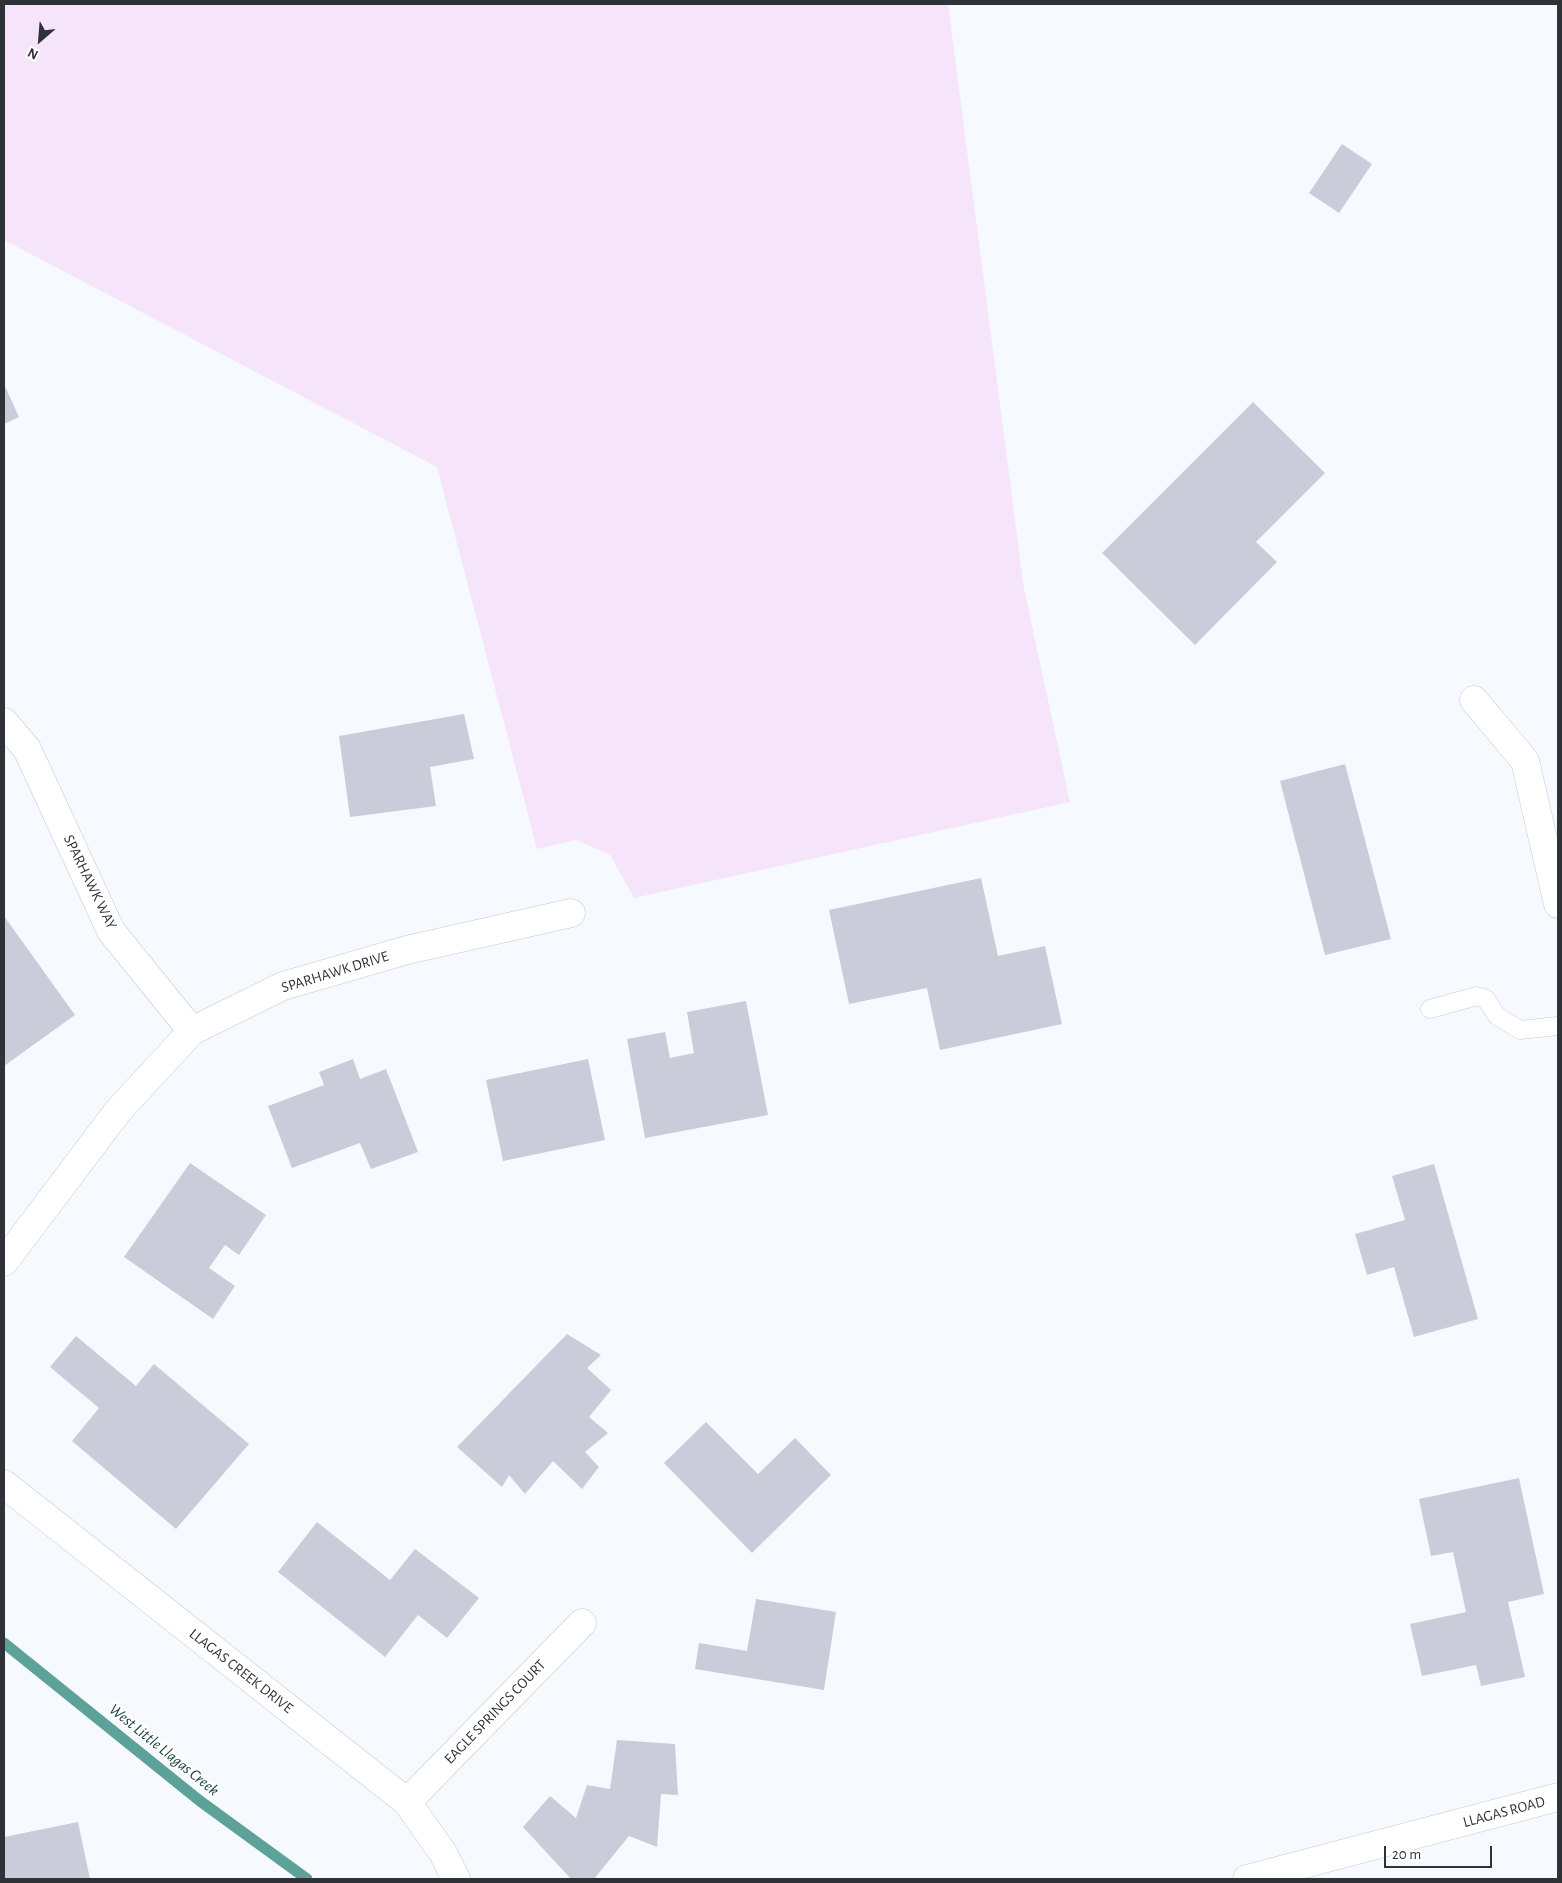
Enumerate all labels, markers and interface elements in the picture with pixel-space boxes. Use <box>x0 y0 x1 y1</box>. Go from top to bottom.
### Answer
north arrow <box>15 15 65 65</box>
text: N <box>26 45 41 62</box>
street label: SPARHAWK WAY <box>59 832 121 932</box>
street label: SPARHAWK DRIVE <box>279 947 391 997</box>
street label: LLAGAS CREEK DRIVE <box>185 1625 297 1717</box>
street label: EAGLE SPRINGS COURT <box>441 1656 549 1768</box>
water label: West Little Llagas Creek <box>105 1700 223 1800</box>
street label: LLAGAS ROAD <box>1461 1792 1547 1832</box>
scale bar <box>1387 1836 1494 1868</box>
text: 20 m <box>1392 1847 1421 1862</box>

